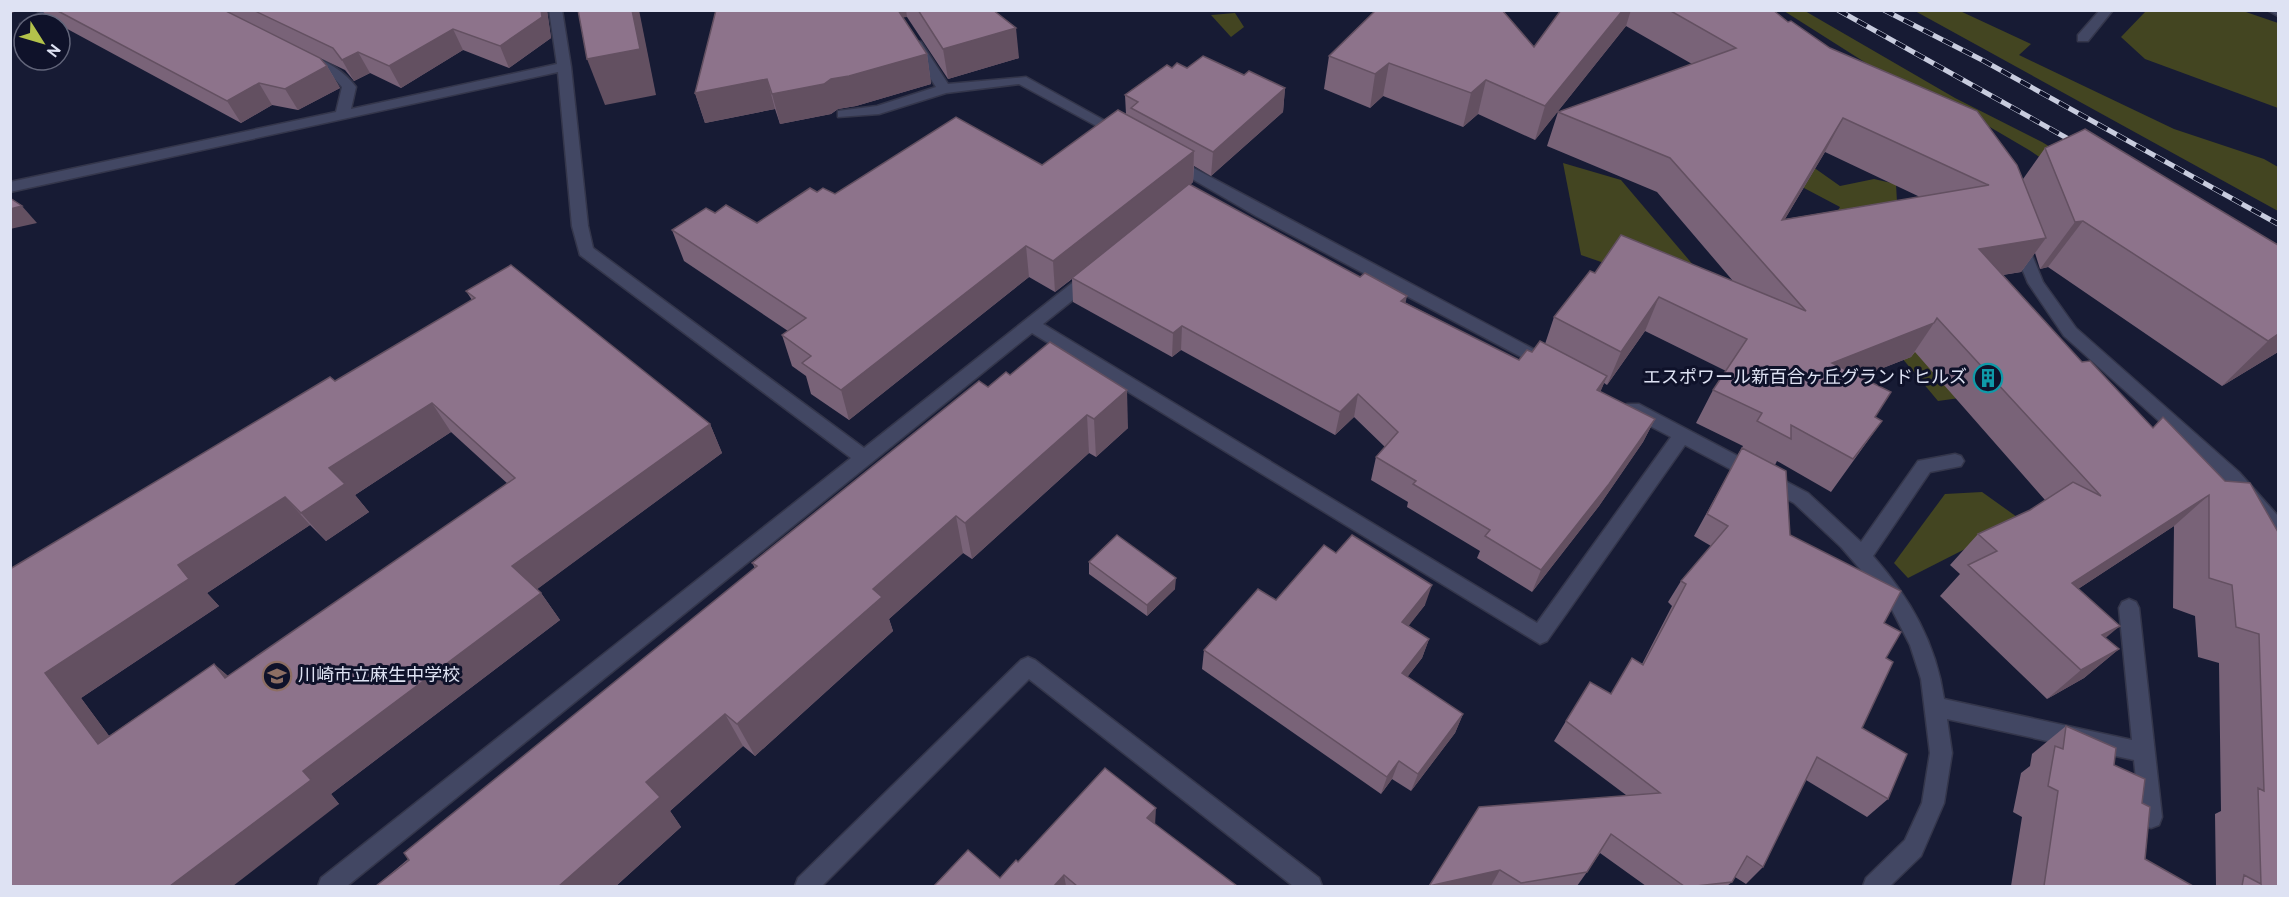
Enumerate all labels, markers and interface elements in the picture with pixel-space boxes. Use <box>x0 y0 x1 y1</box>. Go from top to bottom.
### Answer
north arrow <box>12 12 72 72</box>
text: N <box>41 39 64 60</box>
building icon: エスポワール新百合ヶ丘グランドヒルズ <box>1972 362 2004 394</box>
place label: エスポワール新百合ヶ丘グランドヒルズ <box>1643 367 1967 390</box>
school or university icon: 川崎市立麻生中学校 <box>261 660 293 692</box>
place label: 川崎市立麻生中学校 <box>298 665 460 688</box>

